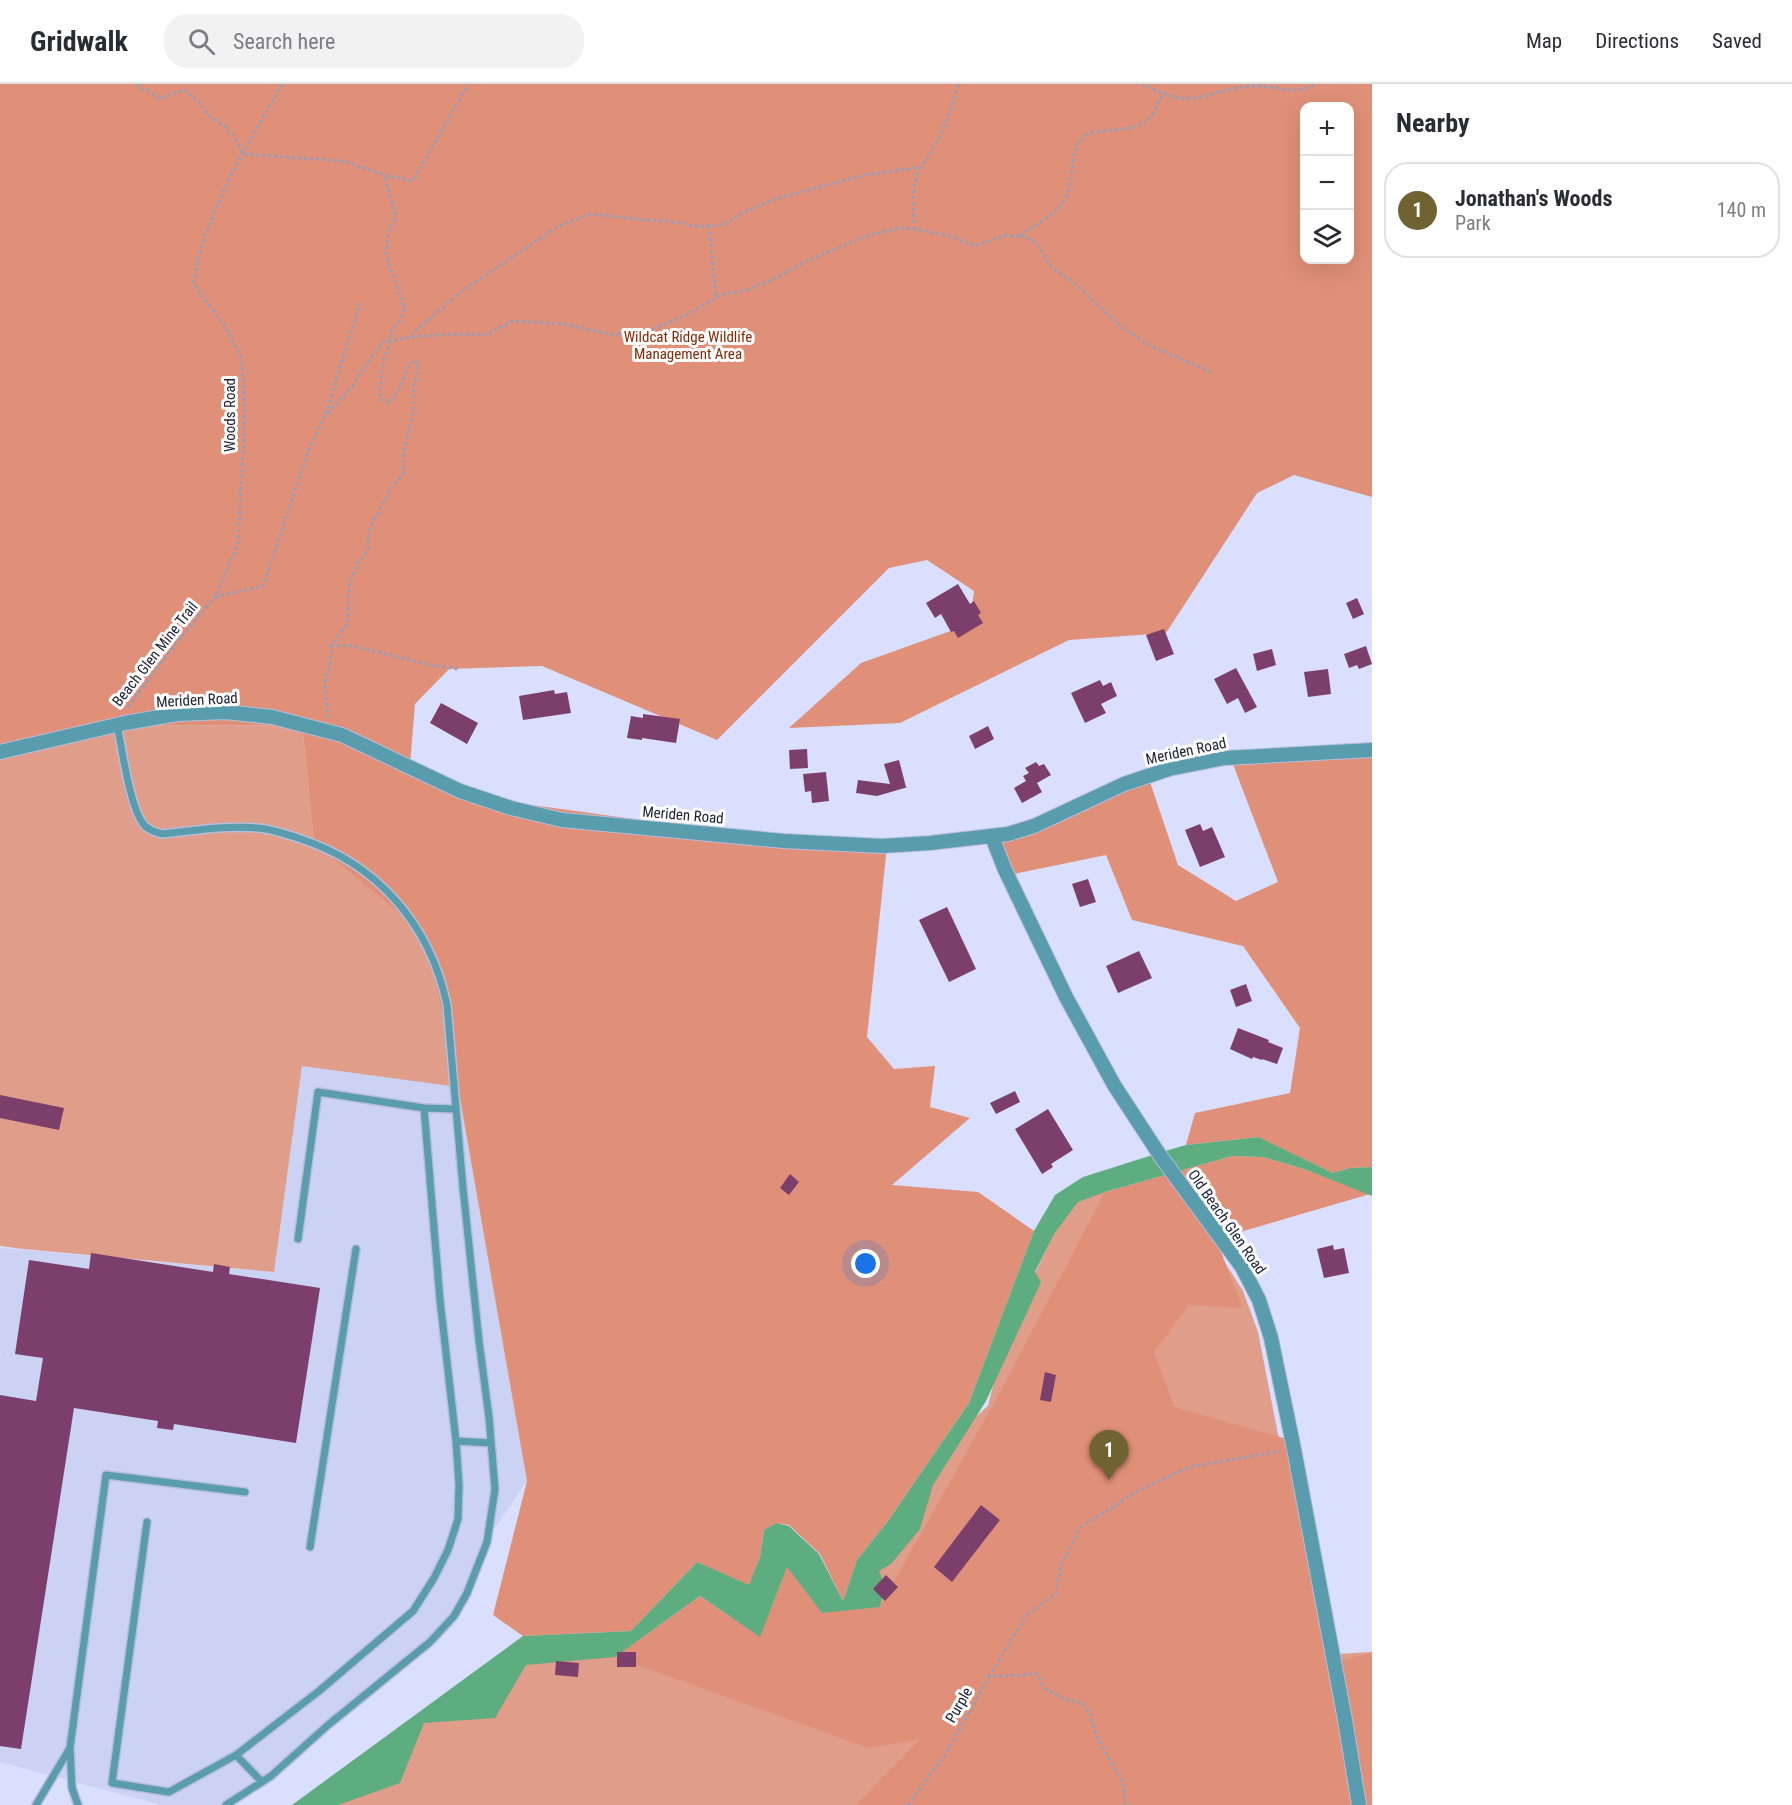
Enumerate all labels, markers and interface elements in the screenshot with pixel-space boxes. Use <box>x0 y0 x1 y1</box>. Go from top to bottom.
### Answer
search box <box>164 14 584 68</box>
text: Gridwalk <box>30 25 128 58</box>
icon: search <box>185 25 218 58</box>
text: Search here <box>233 29 335 54</box>
text: Map <box>1526 29 1562 53</box>
text: Directions <box>1595 29 1679 53</box>
text: Saved <box>1712 29 1762 53</box>
map controls <box>1300 102 1354 264</box>
button: + <box>1300 102 1354 156</box>
text: Nearby <box>1396 108 1470 138</box>
button: − <box>1300 156 1354 210</box>
text: Jonathan's Woods <box>1455 186 1612 211</box>
text: 1 <box>1412 198 1423 222</box>
text: 140 m <box>1717 198 1766 222</box>
button: layers <box>1300 210 1354 264</box>
text: Park <box>1455 211 1491 235</box>
park label: Wildcat Ridge Wildlife Management Area <box>624 328 752 363</box>
street label: Woods Road <box>221 378 239 452</box>
street label: Beach Glen Mine Trail <box>109 598 201 710</box>
street label: Meriden Road <box>156 689 238 711</box>
street label: Meriden Road <box>1144 734 1228 768</box>
street label: Meriden Road <box>642 802 724 828</box>
street label: Old Beach Glen Road <box>1184 1166 1270 1278</box>
your location <box>851 1249 880 1278</box>
pin: 1 <box>1090 1430 1128 1480</box>
street label: Purple <box>942 1684 976 1726</box>

